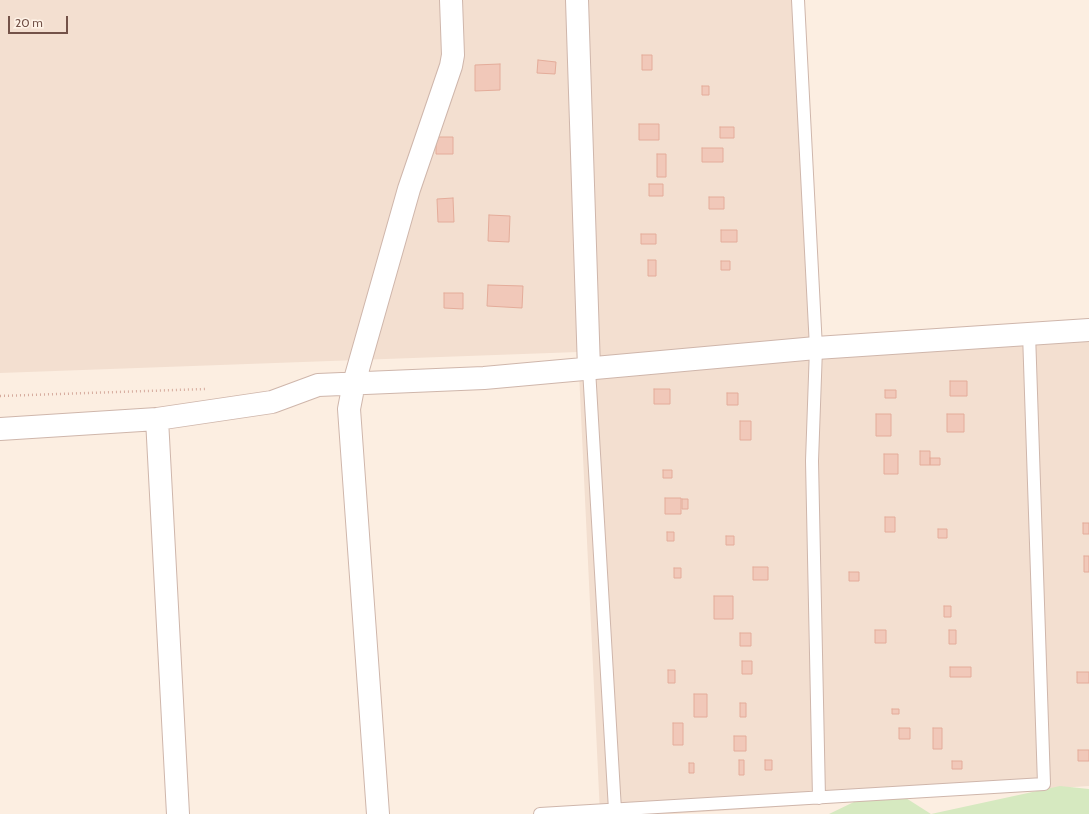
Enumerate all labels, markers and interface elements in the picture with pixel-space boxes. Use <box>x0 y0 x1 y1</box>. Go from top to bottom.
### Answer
scale bar <box>10 8 70 34</box>
text: 20 m <box>15 15 43 30</box>

